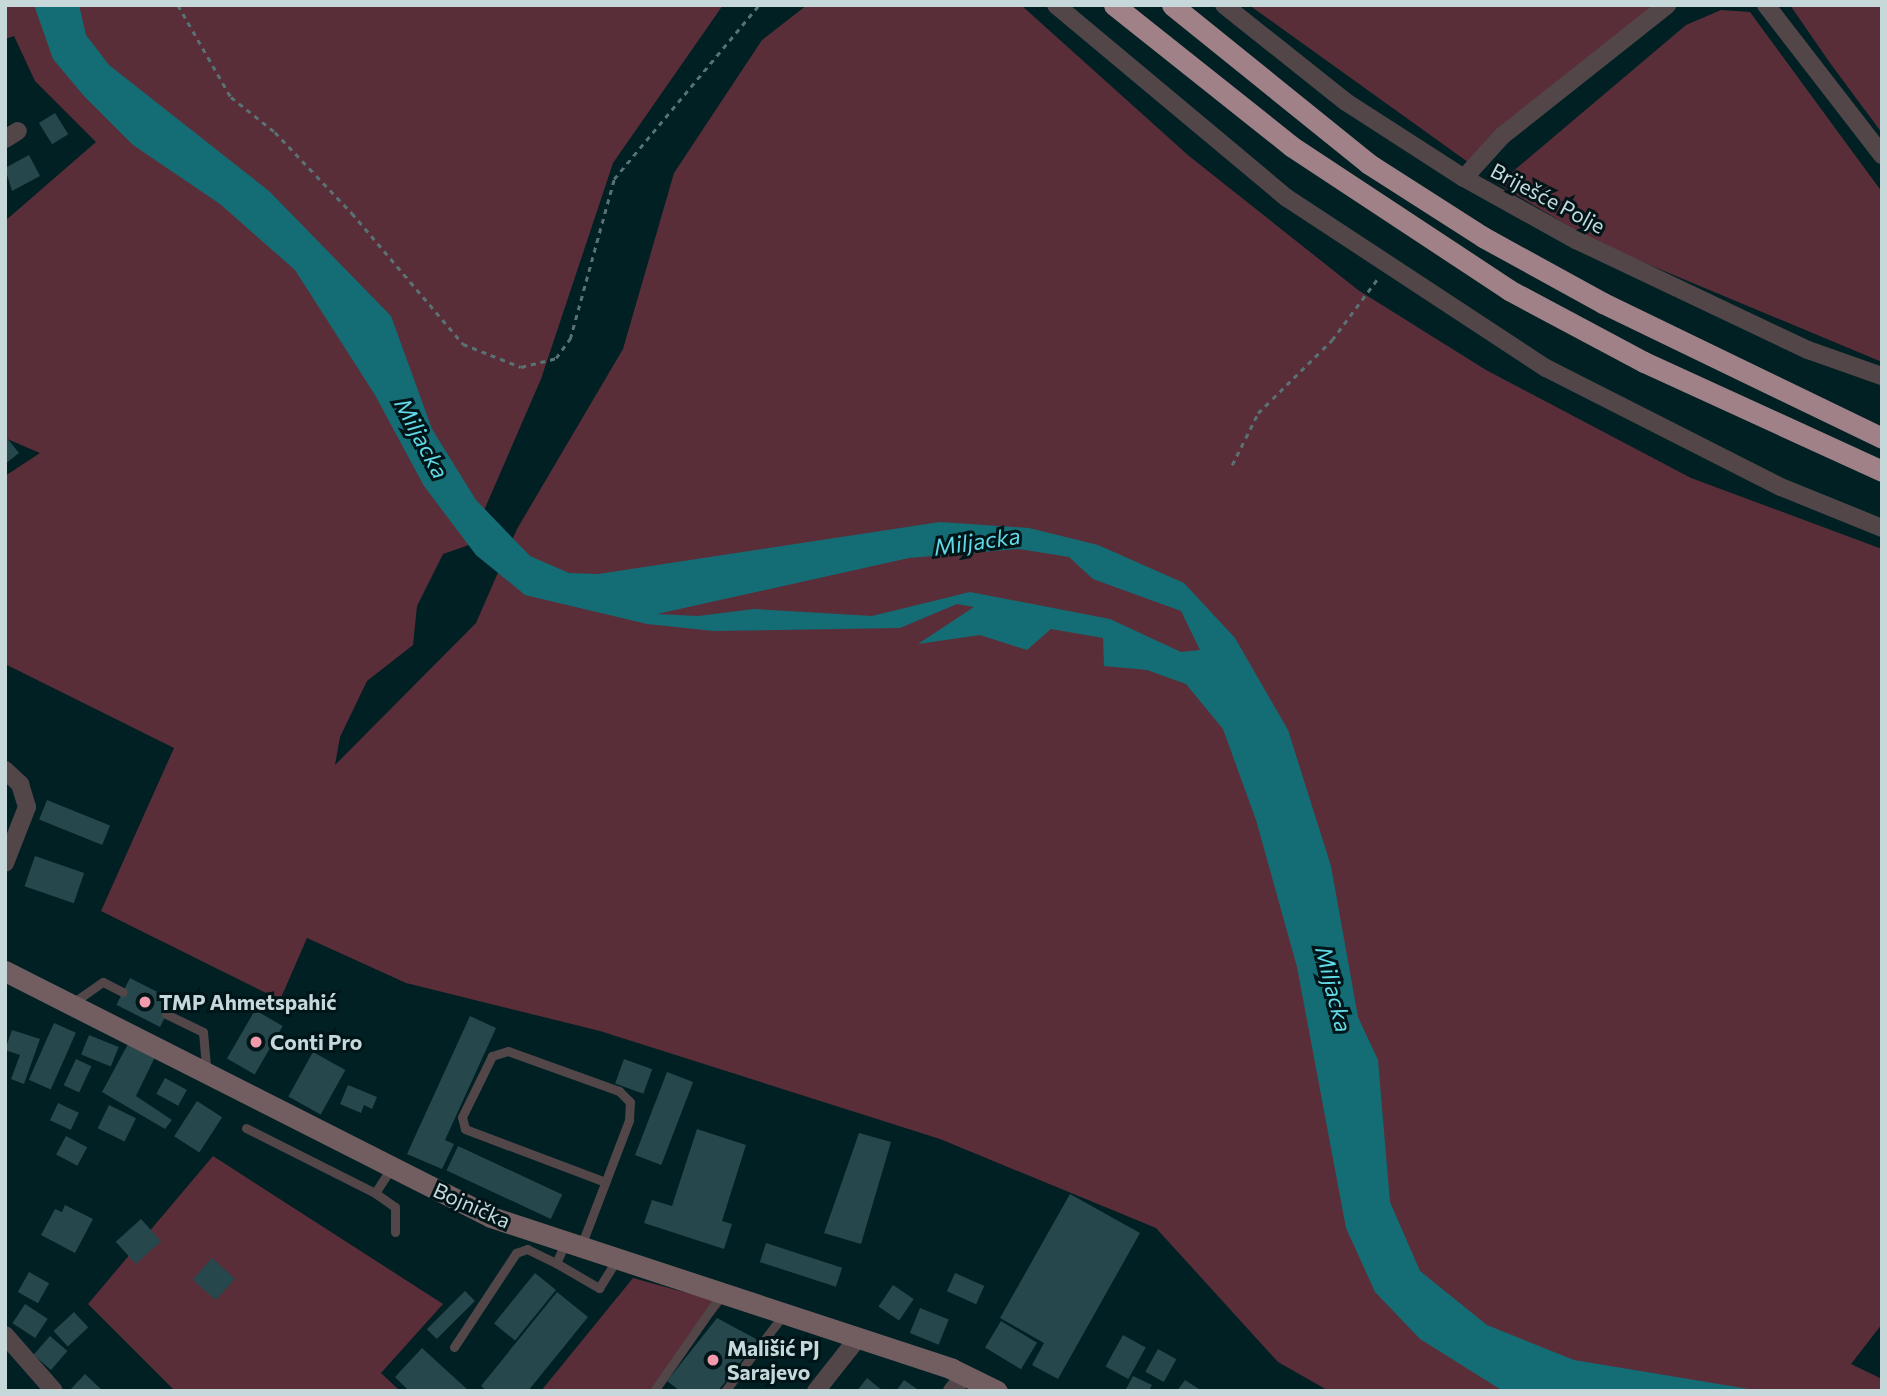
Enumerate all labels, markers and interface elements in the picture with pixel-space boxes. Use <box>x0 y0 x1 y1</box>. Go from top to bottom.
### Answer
street label: Briješće Polje <box>1486 157 1610 239</box>
water label: Miljacka <box>389 393 455 483</box>
water label: Miljacka <box>932 521 1022 561</box>
water label: Miljacka <box>1310 943 1358 1035</box>
place label: TMP Ahmetspahić <box>159 989 336 1015</box>
marker: TMP Ahmetspahić <box>137 994 153 1010</box>
place label: Conti Pro <box>270 1029 362 1055</box>
marker: Conti Pro <box>248 1034 264 1050</box>
street label: Bojnička <box>430 1177 514 1233</box>
place label: Mališić PJ Sarajevo <box>727 1335 820 1385</box>
marker: Mališić PJ Sarajevo <box>705 1352 721 1368</box>

